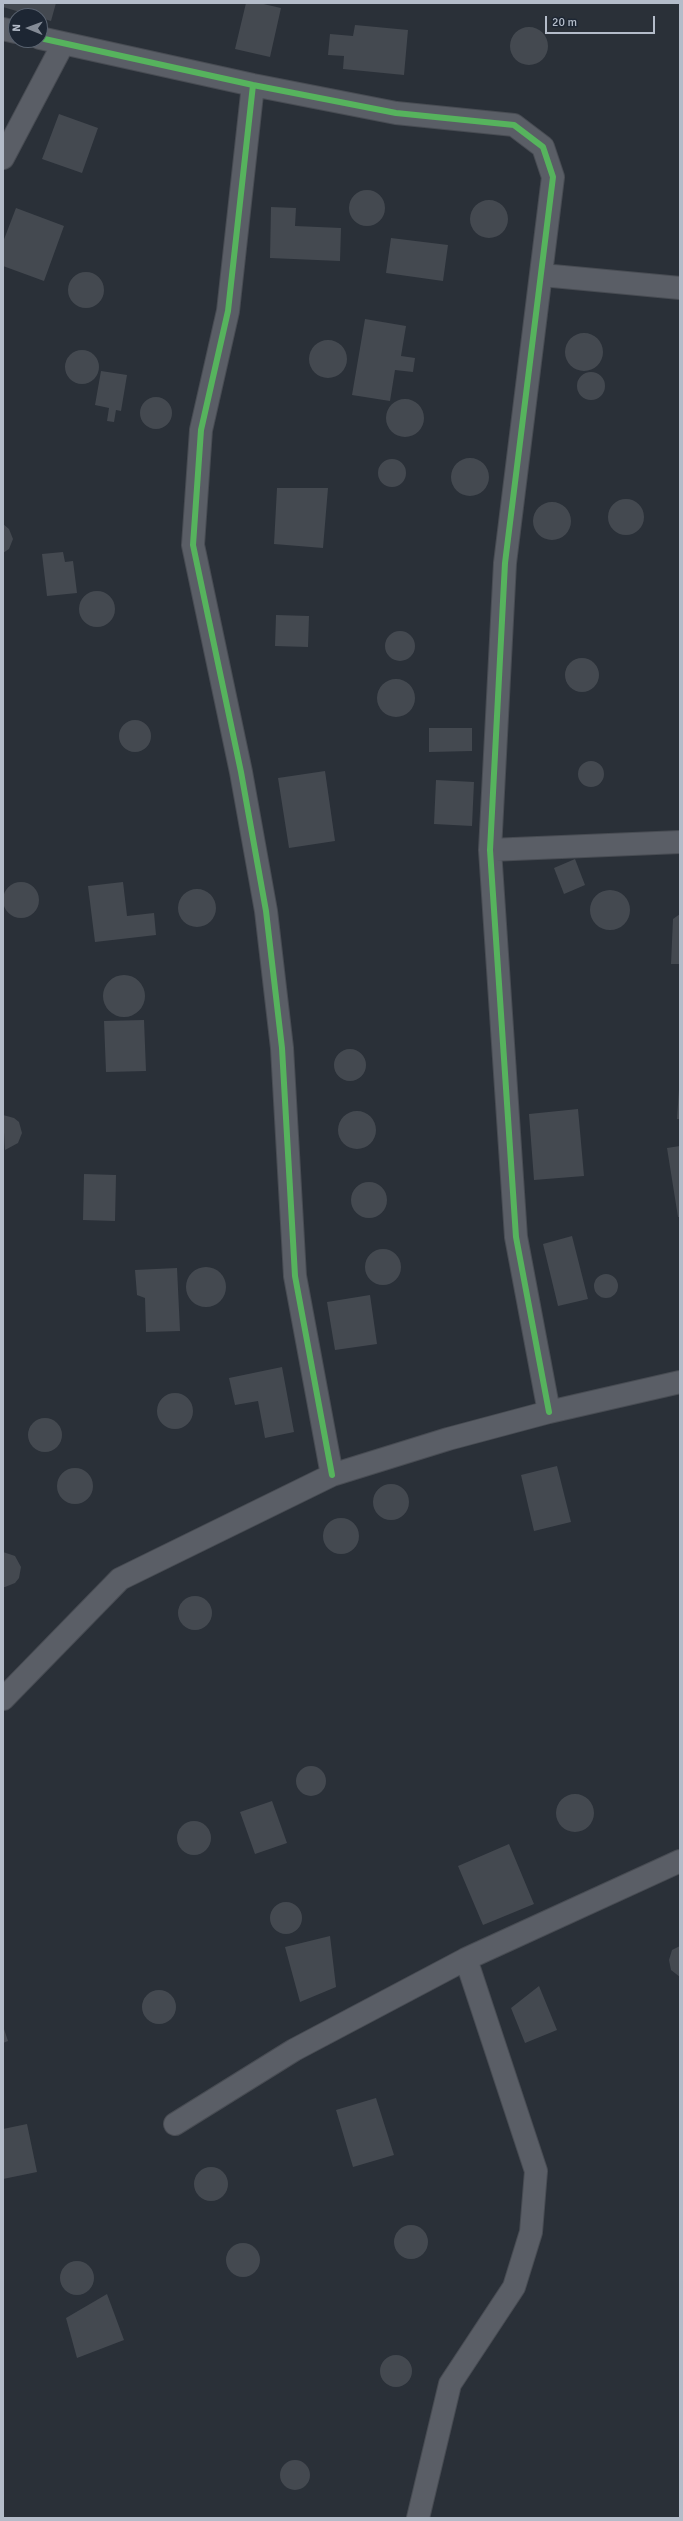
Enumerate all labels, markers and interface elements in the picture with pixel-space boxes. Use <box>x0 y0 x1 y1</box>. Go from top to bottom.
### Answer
north arrow <box>8 8 48 48</box>
scale bar <box>547 8 657 34</box>
text: 20 m <box>552 15 577 30</box>
text: N <box>10 24 23 32</box>

